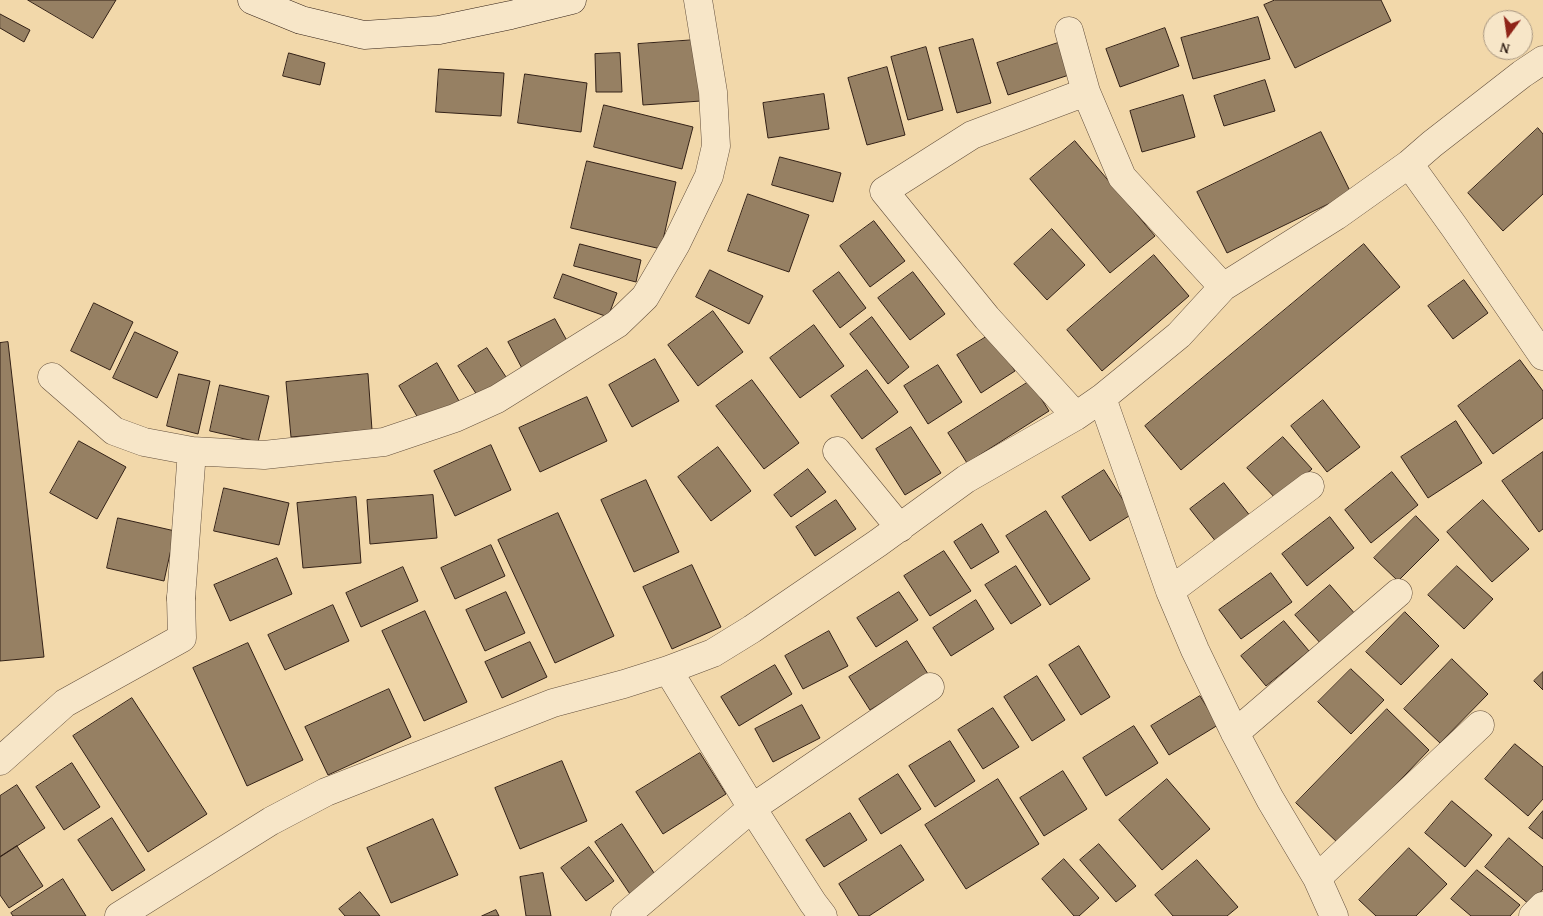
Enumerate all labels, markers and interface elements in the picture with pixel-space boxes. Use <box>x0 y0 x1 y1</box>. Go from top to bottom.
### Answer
north arrow <box>1483 10 1533 60</box>
text: N <box>1498 38 1512 59</box>

